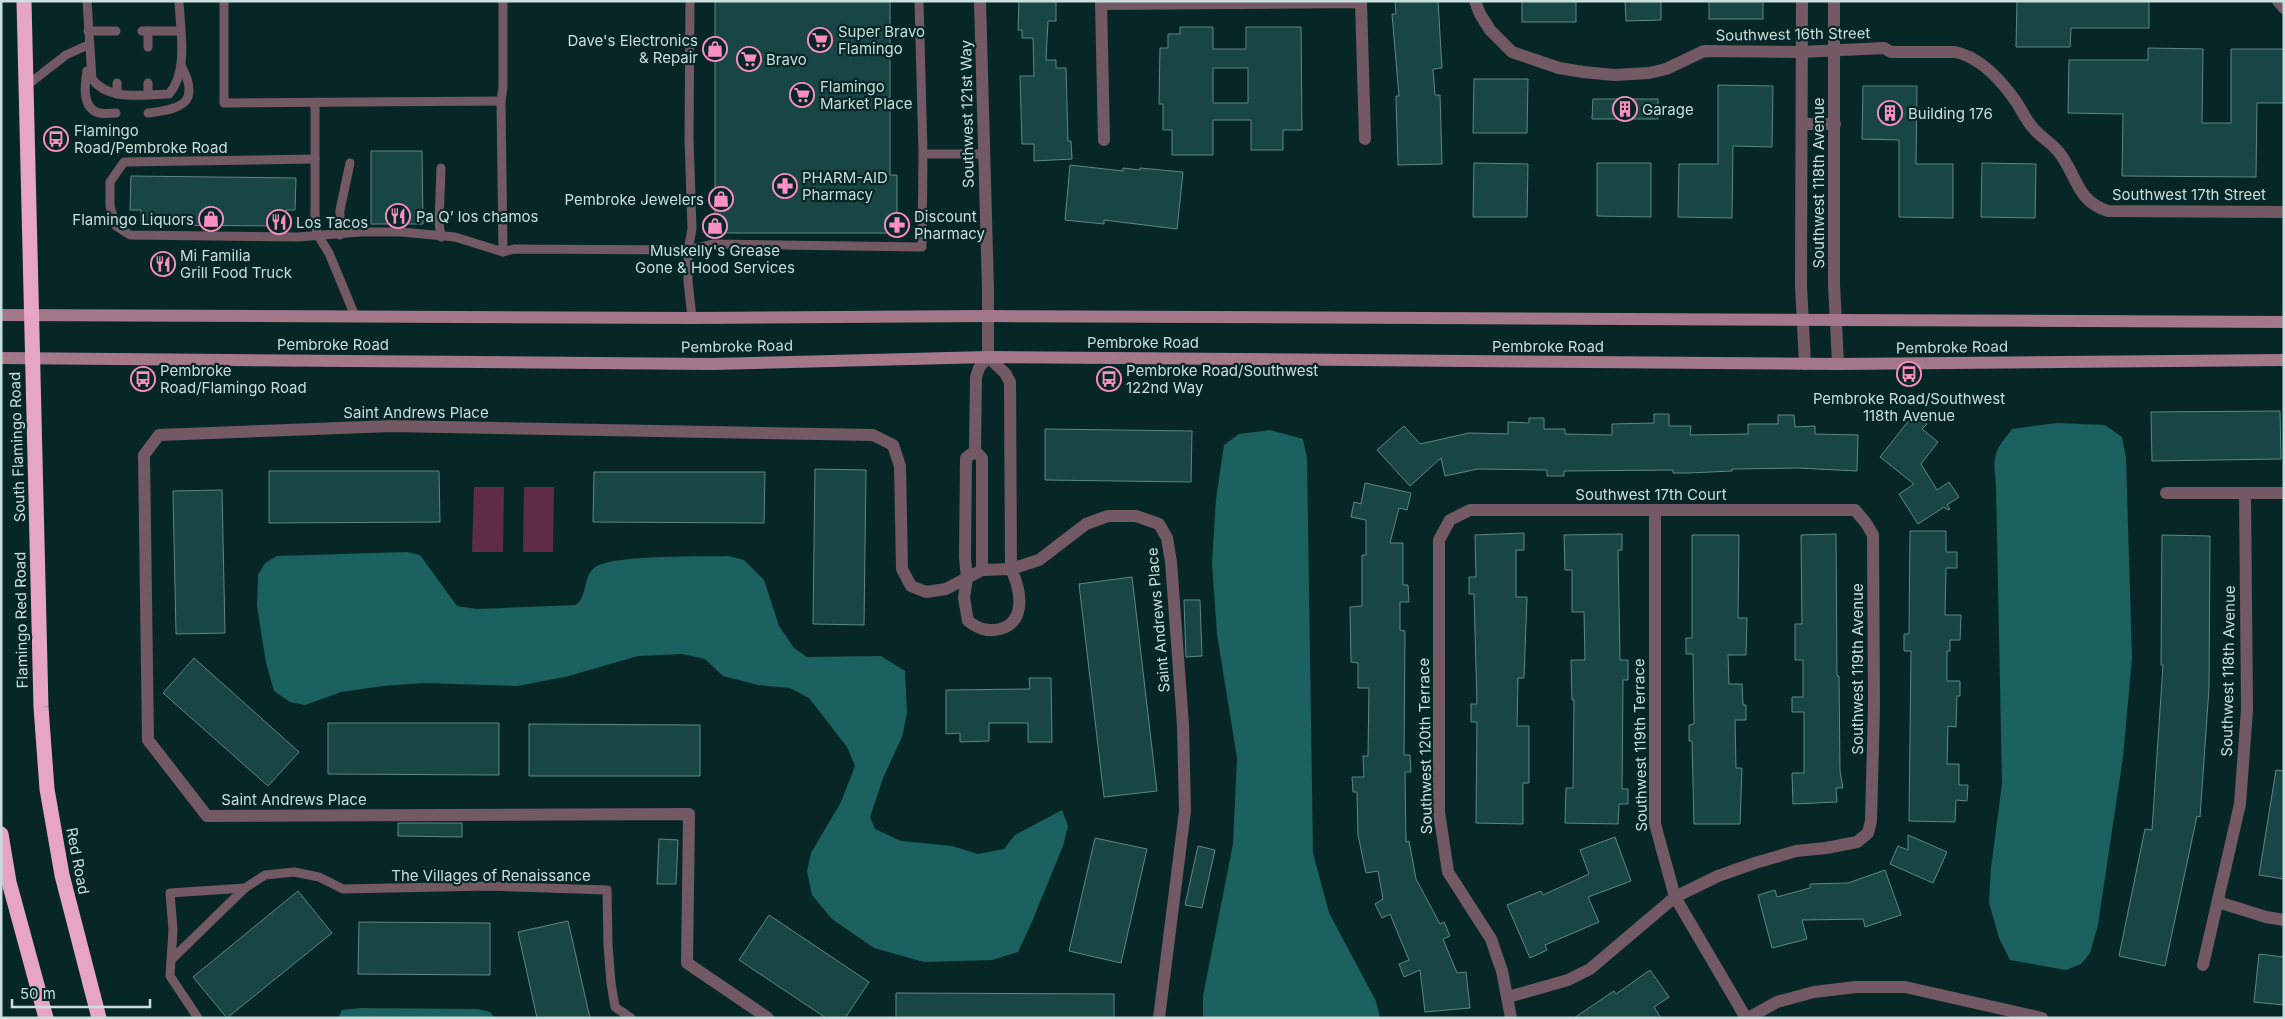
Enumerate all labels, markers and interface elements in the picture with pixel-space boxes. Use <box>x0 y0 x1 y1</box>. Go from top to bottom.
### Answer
place label: Super Bravo Flamingo <box>838 22 925 58</box>
street label: Southwest 16th Street <box>1715 23 1871 45</box>
supermarket icon: Super Bravo Flamingo <box>807 27 833 53</box>
place label: Dave's Electronics & Repair <box>567 31 698 67</box>
shop icon: Dave's Electronics & Repair <box>702 36 728 62</box>
street label: Southwest 121st Way <box>956 39 978 188</box>
supermarket icon: Bravo <box>736 46 762 72</box>
place label: Bravo <box>766 50 807 69</box>
place label: Flamingo Market Place <box>820 77 913 113</box>
supermarket icon: Flamingo Market Place <box>789 82 815 108</box>
building icon: Garage <box>1612 96 1638 122</box>
street label: Southwest 118th Avenue <box>1809 97 1828 269</box>
place label: Garage <box>1642 100 1694 119</box>
building icon: Building 176 <box>1877 100 1903 126</box>
place label: Building 176 <box>1908 104 1993 123</box>
place label: Flamingo Road/Pembroke Road <box>74 121 228 157</box>
bus stop icon: Flamingo Road/Pembroke Road <box>43 126 69 152</box>
place label: PHARM-AID Pharmacy <box>802 168 888 204</box>
pharmacy icon: PHARM-AID Pharmacy <box>772 173 798 199</box>
street label: Southwest 17th Street <box>2112 185 2266 204</box>
shop icon: Pembroke Jewelers <box>708 186 734 212</box>
place label: Pembroke Jewelers <box>564 190 704 209</box>
restaurant icon: Pa Q’ los chamos <box>385 203 411 229</box>
shop icon: Flamingo Liquors <box>198 206 224 232</box>
place label: Pa Q’ los chamos <box>416 207 539 226</box>
place label: Discount Pharmacy <box>914 207 986 243</box>
restaurant icon: Los Tacos <box>266 209 292 235</box>
place label: Flamingo Liquors <box>72 210 194 229</box>
pharmacy icon: Discount Pharmacy <box>884 212 910 238</box>
place label: Los Tacos <box>296 213 368 232</box>
shop icon: Muskelly's Grease Gone & Hood Services <box>702 213 728 239</box>
place label: Muskelly's Grease Gone & Hood Services <box>635 241 795 277</box>
place label: Mi Familia Grill Food Truck <box>180 246 293 282</box>
restaurant icon: Mi Familia Grill Food Truck <box>150 251 176 277</box>
street label: Pembroke Road <box>1087 333 1199 352</box>
street label: Pembroke Road <box>277 335 389 354</box>
street label: Pembroke Road <box>681 336 793 356</box>
street label: Pembroke Road <box>1492 337 1604 356</box>
street label: Pembroke Road <box>1896 337 2008 357</box>
place label: Pembroke Road/Flamingo Road <box>160 361 307 397</box>
place label: Pembroke Road/Southwest 122nd Way <box>1126 361 1318 397</box>
bus stop icon: Pembroke Road/Southwest 118th Avenue <box>1896 361 1922 387</box>
bus stop icon: Pembroke Road/Flamingo Road <box>130 366 156 392</box>
bus stop icon: Pembroke Road/Southwest 122nd Way <box>1096 366 1122 392</box>
street label: South Flamingo Road <box>5 371 29 523</box>
place label: Pembroke Road/Southwest 118th Avenue <box>1813 389 2005 425</box>
street label: Saint Andrews Place <box>343 403 489 422</box>
street label: Southwest 17th Court <box>1575 485 1727 504</box>
street label: Saint Andrews Place <box>1142 547 1174 693</box>
street label: Flamingo Red Road <box>10 551 32 689</box>
street label: Southwest 119th Avenue <box>1848 583 1867 755</box>
street label: Southwest 118th Avenue <box>2217 585 2239 757</box>
street label: Southwest 120th Terrace <box>1414 658 1436 834</box>
street label: Southwest 119th Terrace <box>1629 658 1651 832</box>
street label: Saint Andrews Place <box>221 790 367 809</box>
street label: Red Road <box>62 826 94 896</box>
street label: The Villages of Renaissance <box>391 866 591 885</box>
scale bar <box>12 976 150 1008</box>
text: 50 m <box>20 984 56 1003</box>

